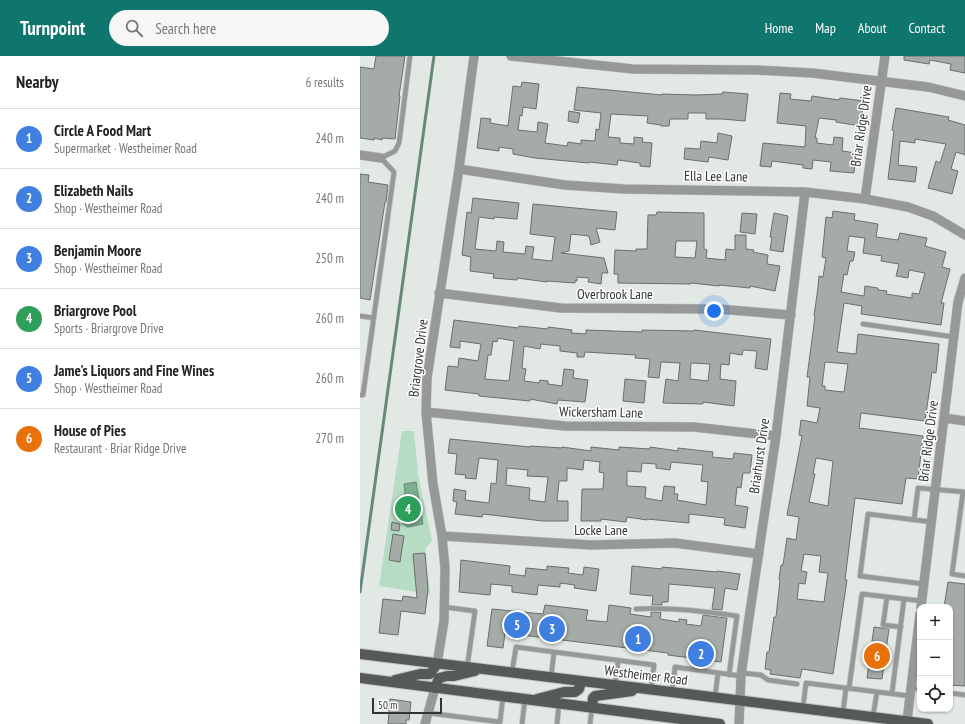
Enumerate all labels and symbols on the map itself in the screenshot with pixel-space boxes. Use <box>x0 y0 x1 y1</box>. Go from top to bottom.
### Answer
street label: Briar Ridge Drive <box>846 84 876 168</box>
street label: Ella Lee Lane <box>684 166 748 186</box>
street label: Overbrook Lane <box>577 285 653 303</box>
your location <box>704 301 724 321</box>
street label: Briargrove Drive <box>404 318 432 398</box>
street label: Briar Ridge Drive <box>914 399 942 483</box>
street label: Wickersham Lane <box>559 402 643 422</box>
street label: Briarhurst Drive <box>745 417 773 495</box>
pin: 4 <box>395 494 421 524</box>
street label: Locke Lane <box>574 521 628 539</box>
pin: 5 <box>504 610 530 640</box>
pin: 3 <box>539 614 565 644</box>
pin: 1 <box>625 624 651 654</box>
pin: 2 <box>688 639 714 669</box>
pin: 6 <box>864 641 890 671</box>
street label: Westheimer Road <box>603 661 689 689</box>
scale bar <box>372 696 442 715</box>

